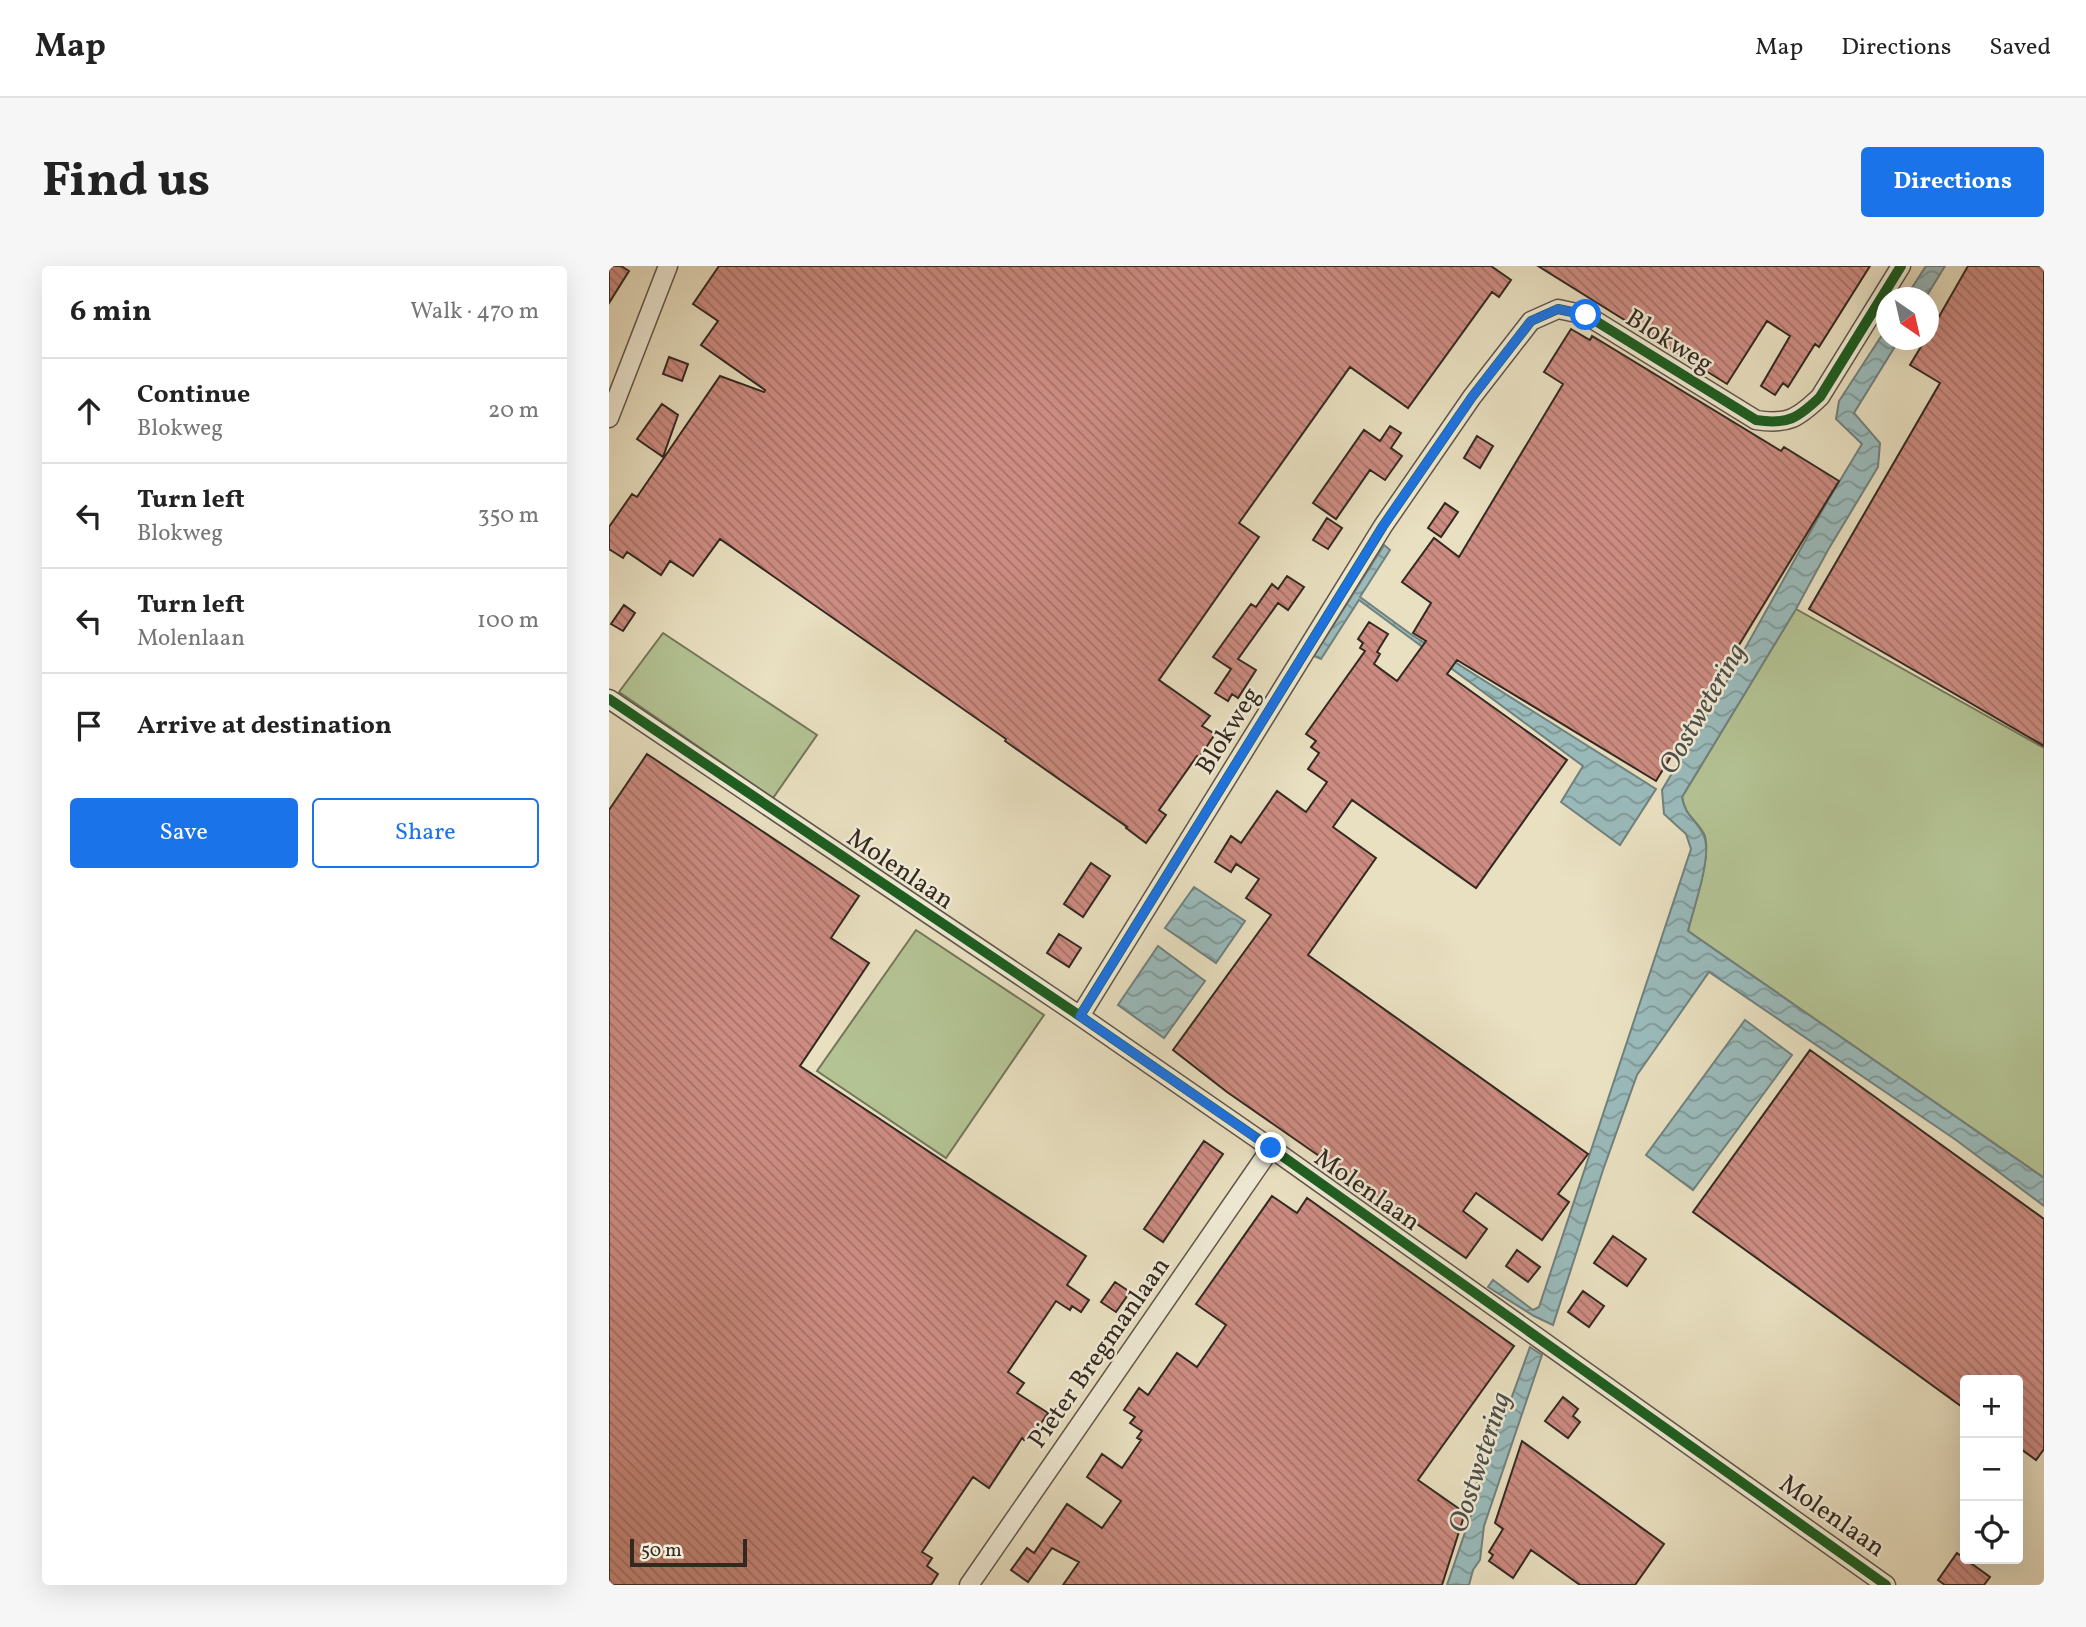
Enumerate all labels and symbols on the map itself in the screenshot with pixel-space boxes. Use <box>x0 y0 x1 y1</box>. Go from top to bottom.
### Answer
north arrow <box>1876 287 1939 350</box>
route start <box>1570 299 1601 330</box>
street label: Blokweg <box>1618 301 1720 383</box>
water label: Oostwetering <box>1650 636 1756 782</box>
street label: Blokweg <box>1188 680 1270 782</box>
street label: Molenlaan <box>839 821 961 919</box>
route end <box>1255 1132 1286 1163</box>
street label: Molenlaan <box>1307 1141 1427 1240</box>
street label: Pieter Bregmanlaan <box>1020 1250 1179 1456</box>
water label: Oostwetering <box>1439 1387 1521 1538</box>
street label: Molenlaan <box>1772 1467 1892 1566</box>
scale bar <box>630 1536 747 1568</box>

